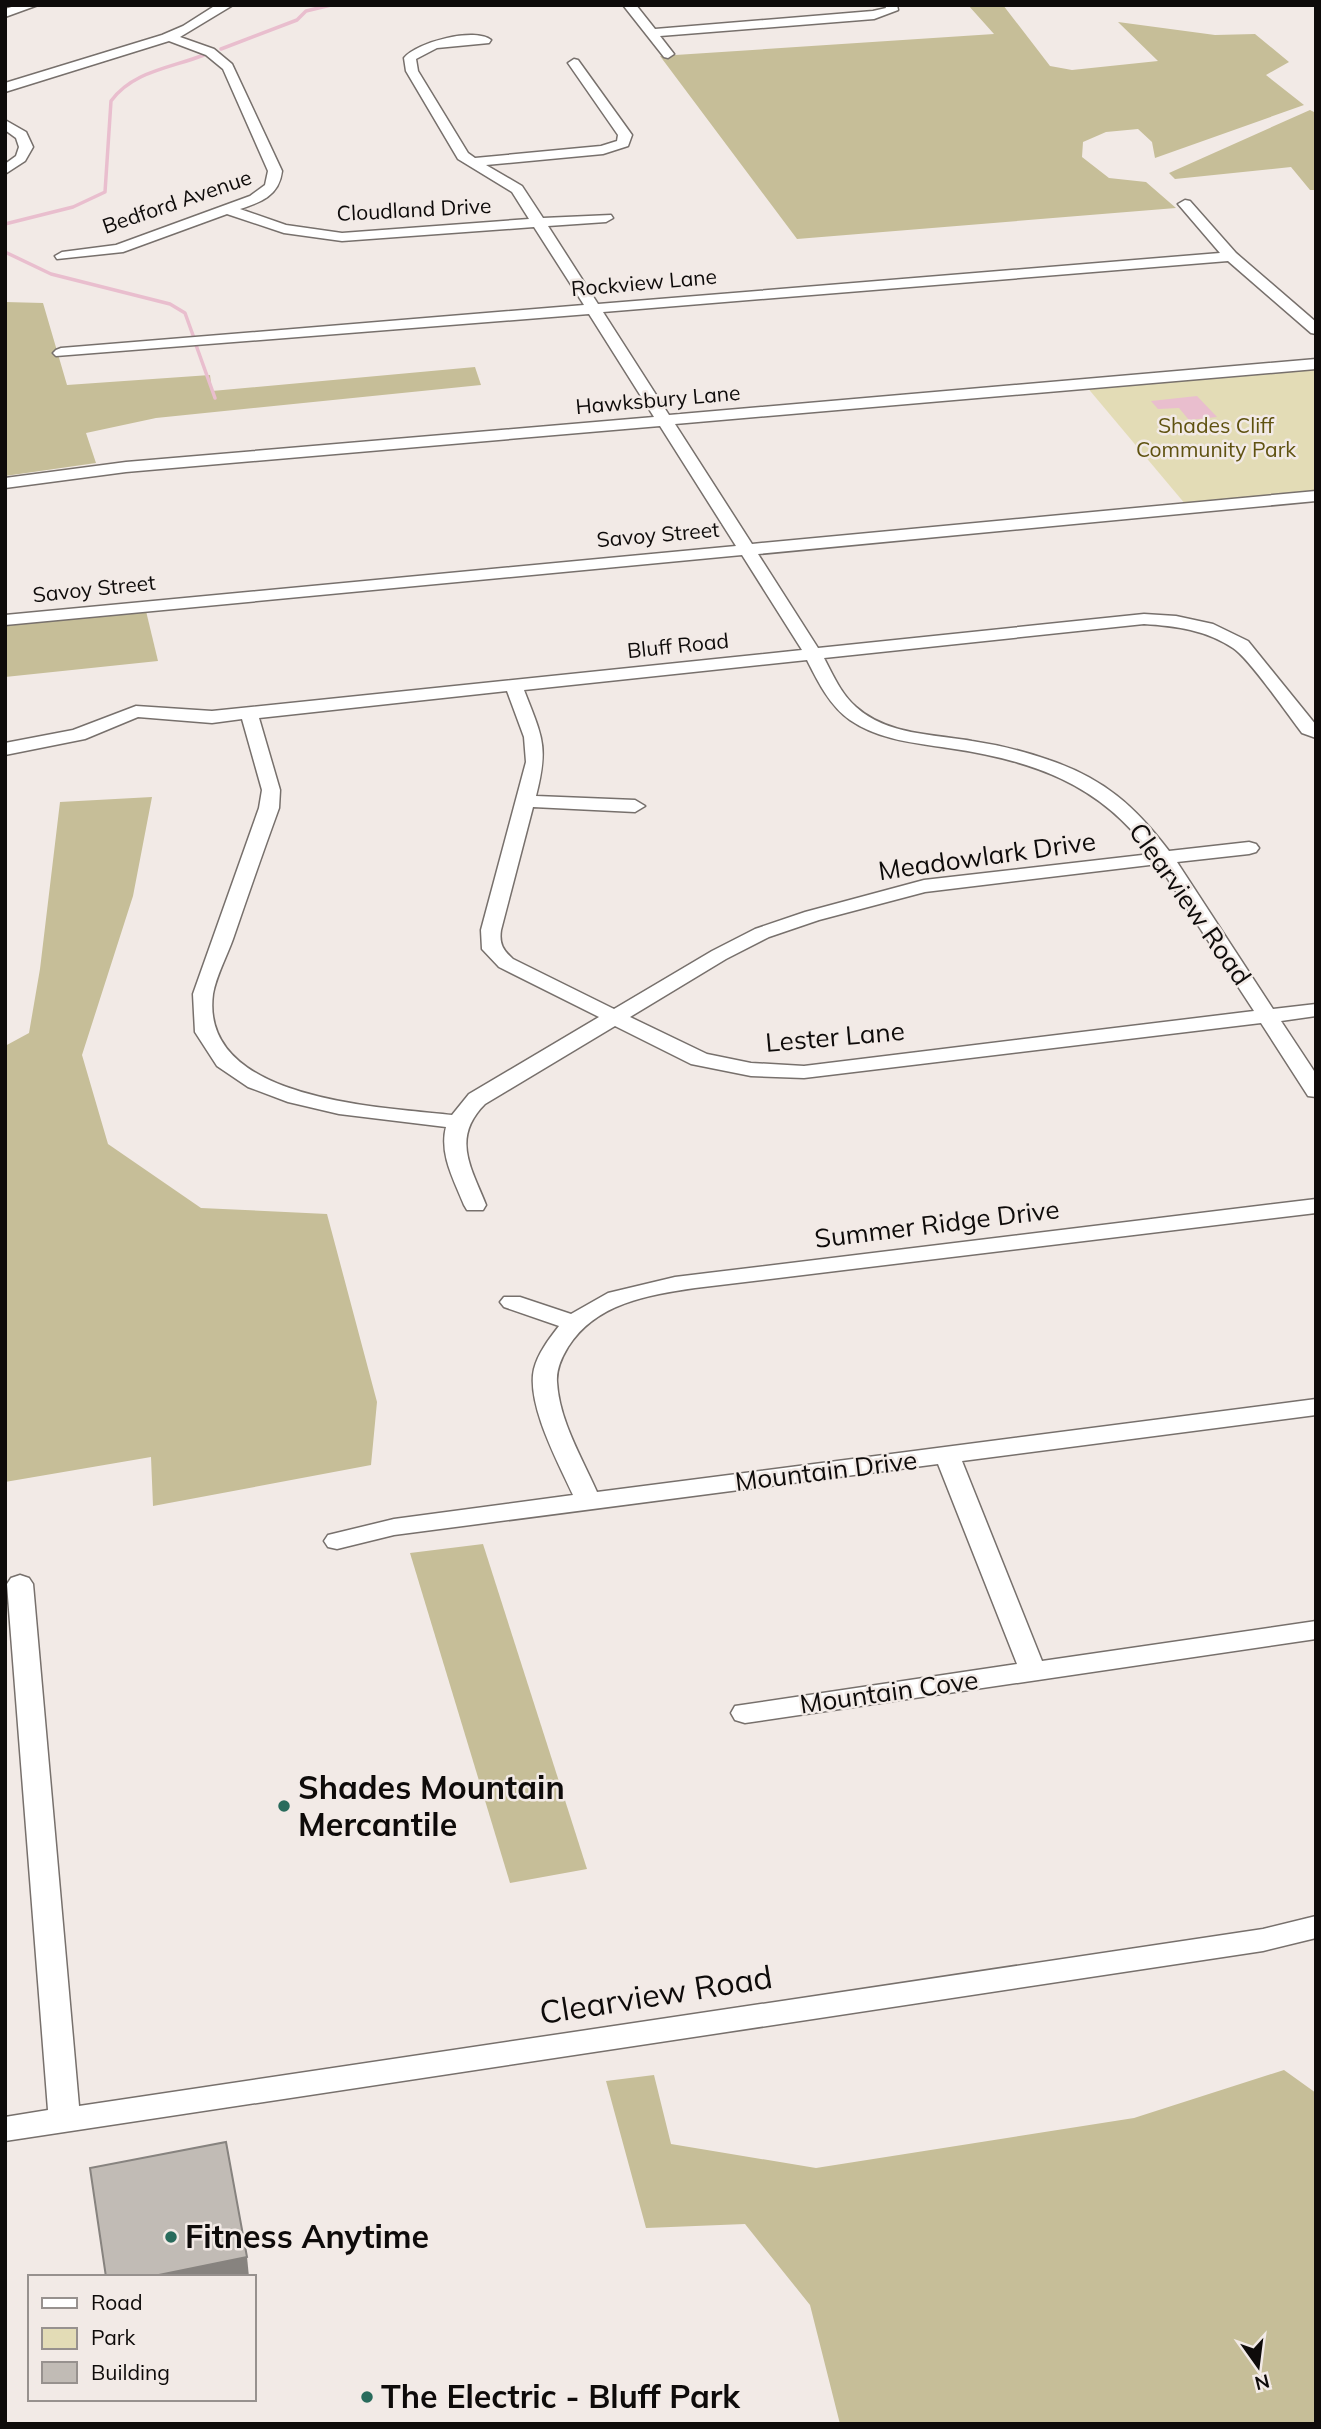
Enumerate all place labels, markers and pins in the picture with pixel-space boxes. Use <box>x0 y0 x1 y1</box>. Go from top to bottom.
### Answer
place label: Shades Mountain Mercantile <box>298 1767 565 1844</box>
marker: Shades Mountain Mercantile <box>276 1798 292 1814</box>
place label: Fitness Anytime <box>185 2216 429 2256</box>
marker: Fitness Anytime <box>163 2229 179 2245</box>
place label: The Electric - Bluff Park <box>381 2376 741 2416</box>
marker: The Electric - Bluff Park <box>359 2389 375 2405</box>

